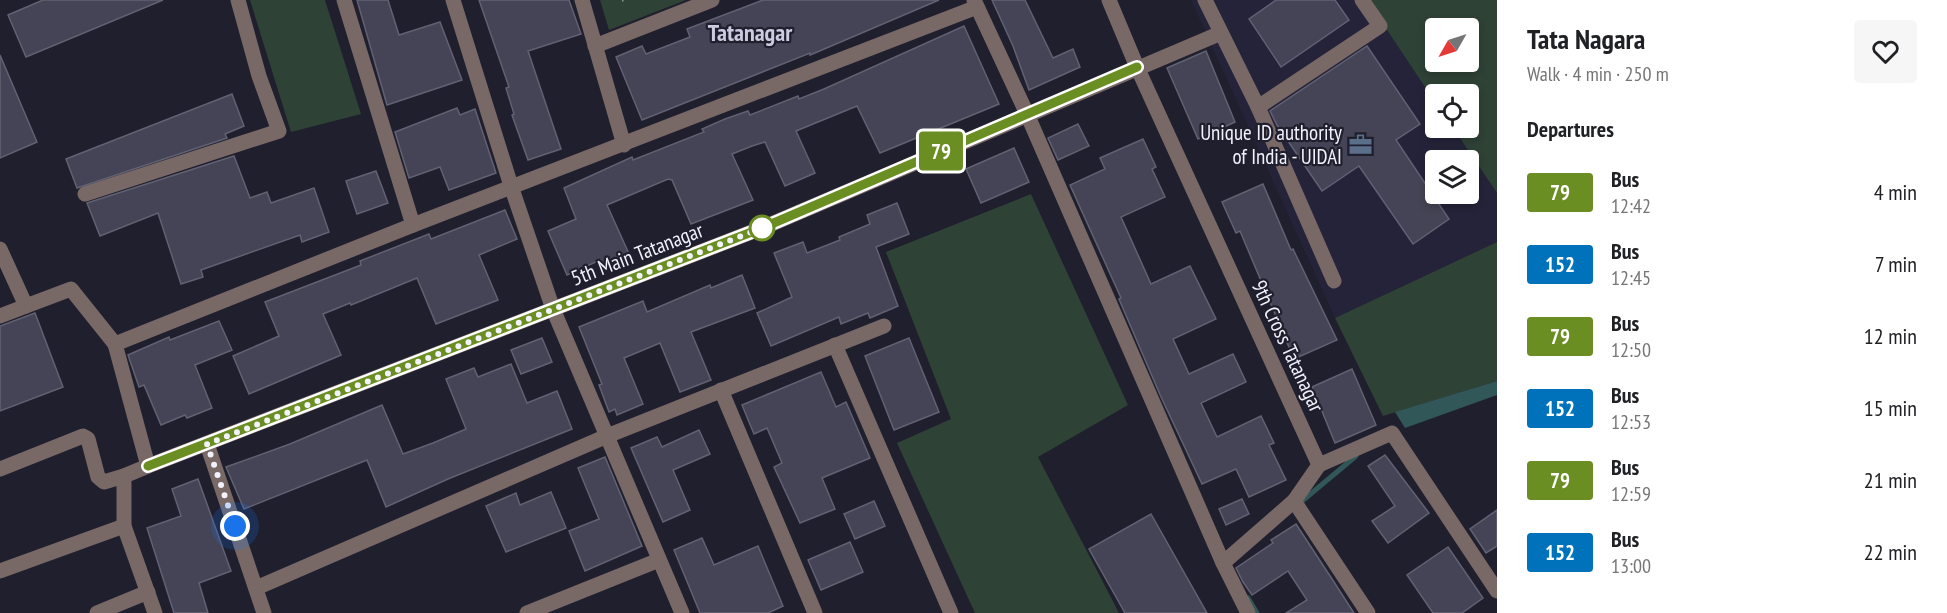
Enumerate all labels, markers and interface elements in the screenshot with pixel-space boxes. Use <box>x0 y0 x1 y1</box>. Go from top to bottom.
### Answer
district label: Tatanagar <box>708 17 793 48</box>
north arrow <box>1425 18 1479 72</box>
map controls <box>1425 18 1479 204</box>
text: Tata Nagara <box>1527 20 1645 57</box>
button: heart <box>1854 20 1917 83</box>
text: Walk · 4 min · 250 m <box>1527 61 1669 87</box>
button: locate <box>1425 84 1479 138</box>
text: Departures <box>1527 115 1614 143</box>
place label: Unique ID authority of India - UIDAI <box>1200 119 1342 170</box>
office icon: Unique ID authority of India - UIDAI <box>1347 131 1373 157</box>
line badge: 79 <box>914 132 968 170</box>
text: 79 <box>931 138 951 165</box>
button: layers <box>1425 150 1479 204</box>
text: Bus <box>1611 165 1639 193</box>
text: 4 min <box>1874 178 1917 206</box>
text: 79 <box>1550 179 1570 206</box>
text: 12:42 <box>1611 193 1651 219</box>
unlabelled marker <box>749 215 775 241</box>
street label: 5th Main Tatanagar <box>567 216 707 292</box>
text: Bus <box>1611 237 1639 265</box>
text: 7 min <box>1875 250 1917 278</box>
text: 152 <box>1545 251 1575 278</box>
text: 12:45 <box>1611 265 1651 291</box>
street label: 9th Cross Tatanagar <box>1246 276 1330 416</box>
text: Bus <box>1611 309 1639 337</box>
text: 12 min <box>1864 322 1917 350</box>
text: 79 <box>1550 323 1570 350</box>
text: 12:50 <box>1611 337 1651 363</box>
text: Bus <box>1611 381 1639 409</box>
text: 15 min <box>1864 394 1917 422</box>
text: 152 <box>1545 395 1575 422</box>
text: 12:53 <box>1611 409 1651 435</box>
text: Bus <box>1611 453 1639 481</box>
text: 21 min <box>1864 466 1917 494</box>
text: 79 <box>1550 467 1570 494</box>
text: 12:59 <box>1611 481 1651 507</box>
your location <box>220 511 250 541</box>
text: Bus <box>1611 525 1639 553</box>
text: 22 min <box>1864 538 1917 566</box>
text: 152 <box>1545 539 1575 566</box>
text: 13:00 <box>1611 553 1651 579</box>

